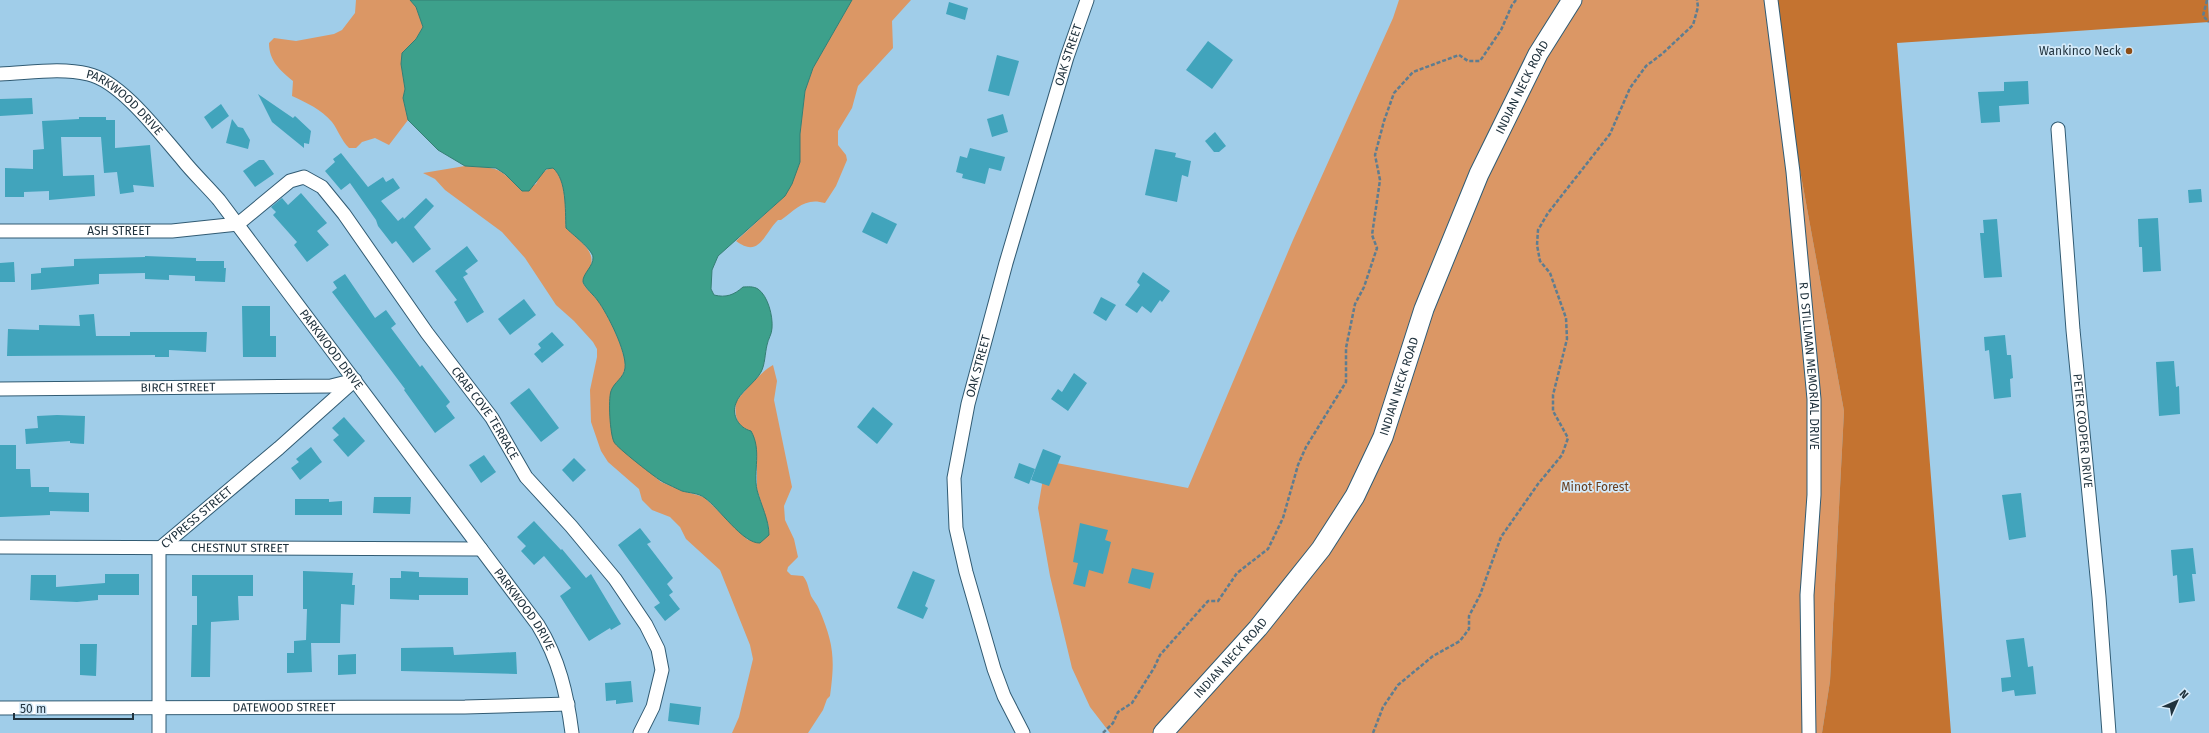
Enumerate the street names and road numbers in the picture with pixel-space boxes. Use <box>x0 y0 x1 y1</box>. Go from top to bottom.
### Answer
street label: OAK STREET <box>1052 21 1085 88</box>
street label: INDIAN NECK ROAD <box>1493 38 1552 136</box>
street label: PARKWOOD DRIVE <box>85 67 166 138</box>
street label: ASH STREET <box>87 224 152 238</box>
street label: R D STILLMAN MEMORIAL DRIVE <box>1796 281 1821 450</box>
street label: PARKWOOD DRIVE <box>297 307 366 392</box>
street label: OAK STREET <box>963 333 994 399</box>
street label: INDIAN NECK ROAD <box>1377 335 1422 438</box>
street label: CRAB COVE TERRACE <box>448 364 521 462</box>
street label: PETER COOPER DRIVE <box>2070 373 2095 489</box>
street label: BIRCH STREET <box>140 380 216 395</box>
street label: CYPRESS STREET <box>158 483 236 551</box>
street label: CHESTNUT STREET <box>191 541 290 555</box>
street label: PARKWOOD DRIVE <box>491 566 557 653</box>
street label: INDIAN NECK ROAD <box>1191 615 1270 701</box>
street label: DATEWOOD STREET <box>233 700 336 714</box>

